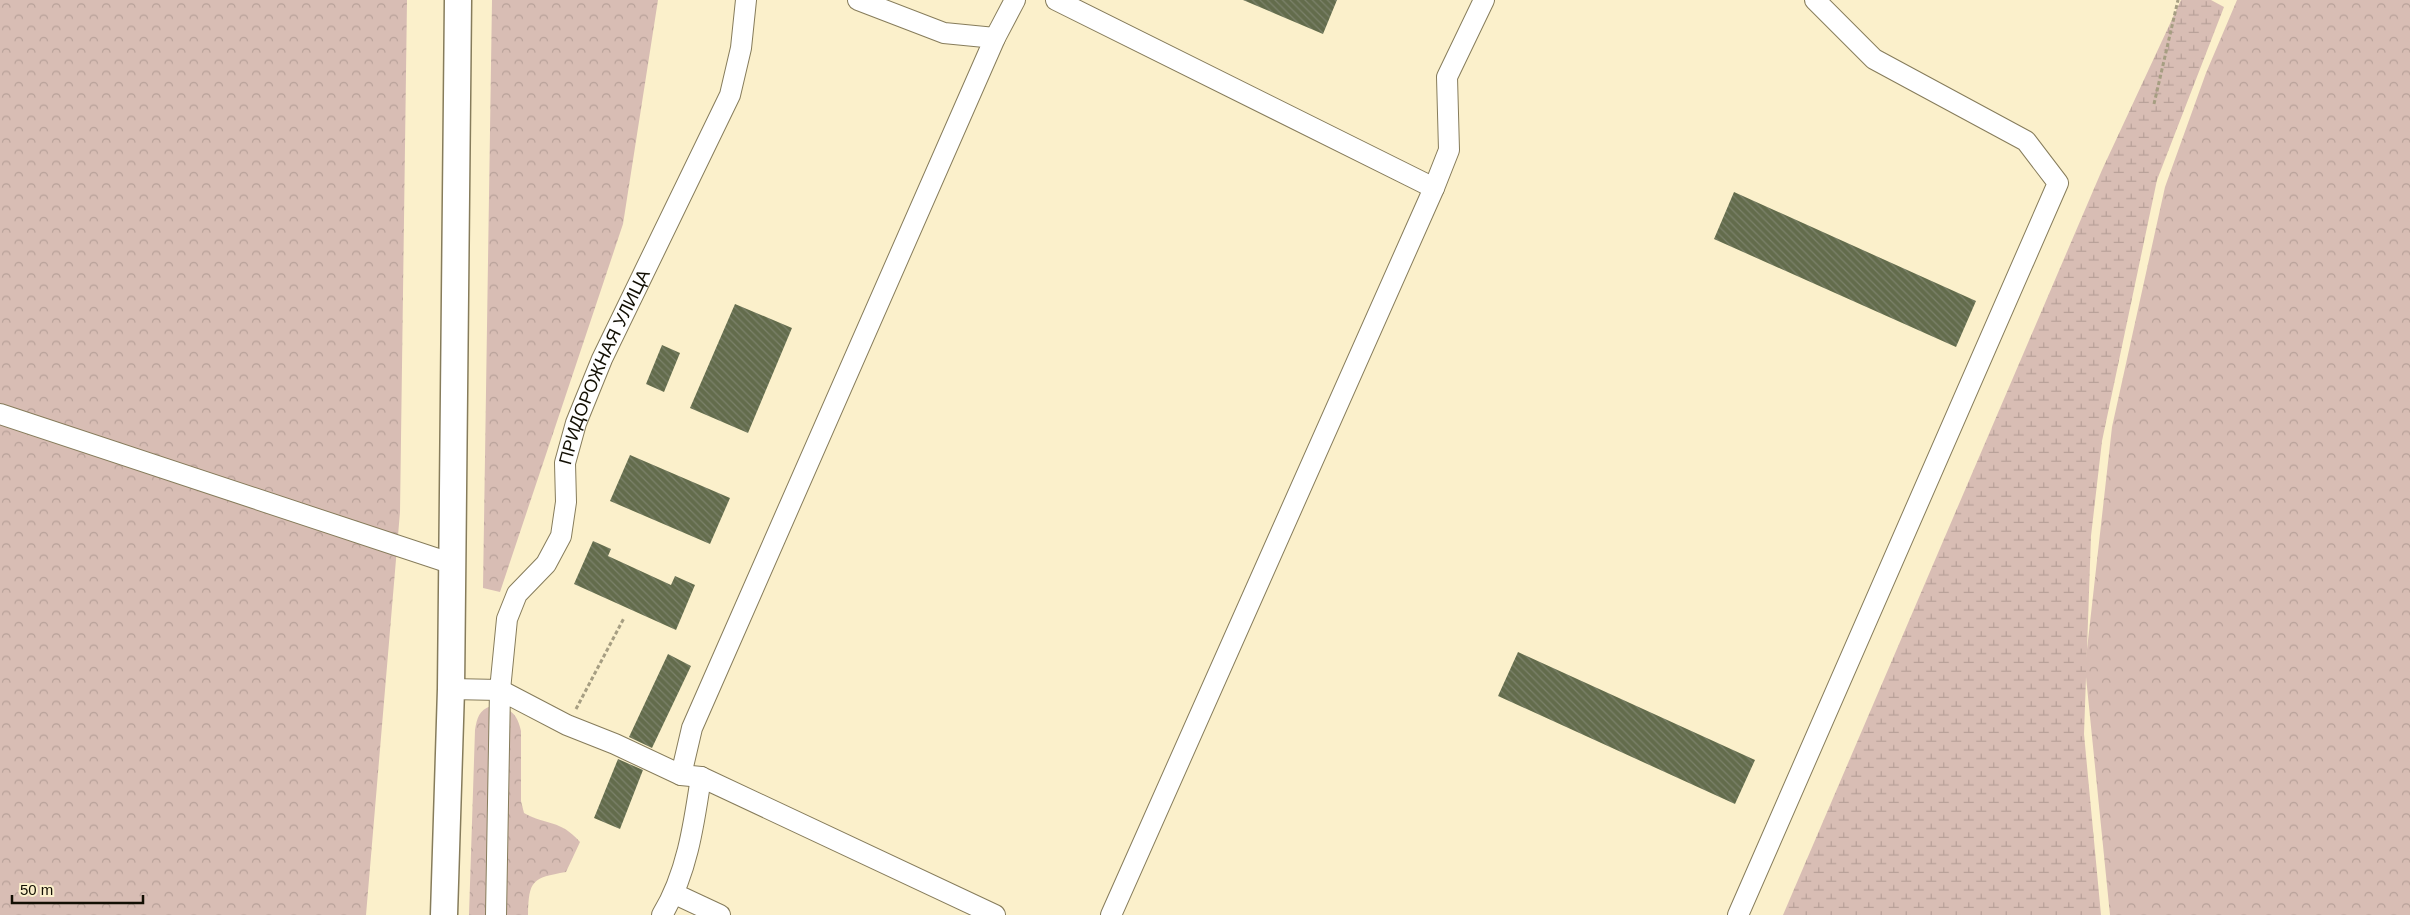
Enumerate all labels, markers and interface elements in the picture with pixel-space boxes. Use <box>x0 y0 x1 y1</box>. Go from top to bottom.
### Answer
street label: ПРИДОРОЖНАЯ УЛИЦА <box>555 266 654 467</box>
scale bar <box>12 872 144 904</box>
text: 50 m <box>20 881 53 898</box>

